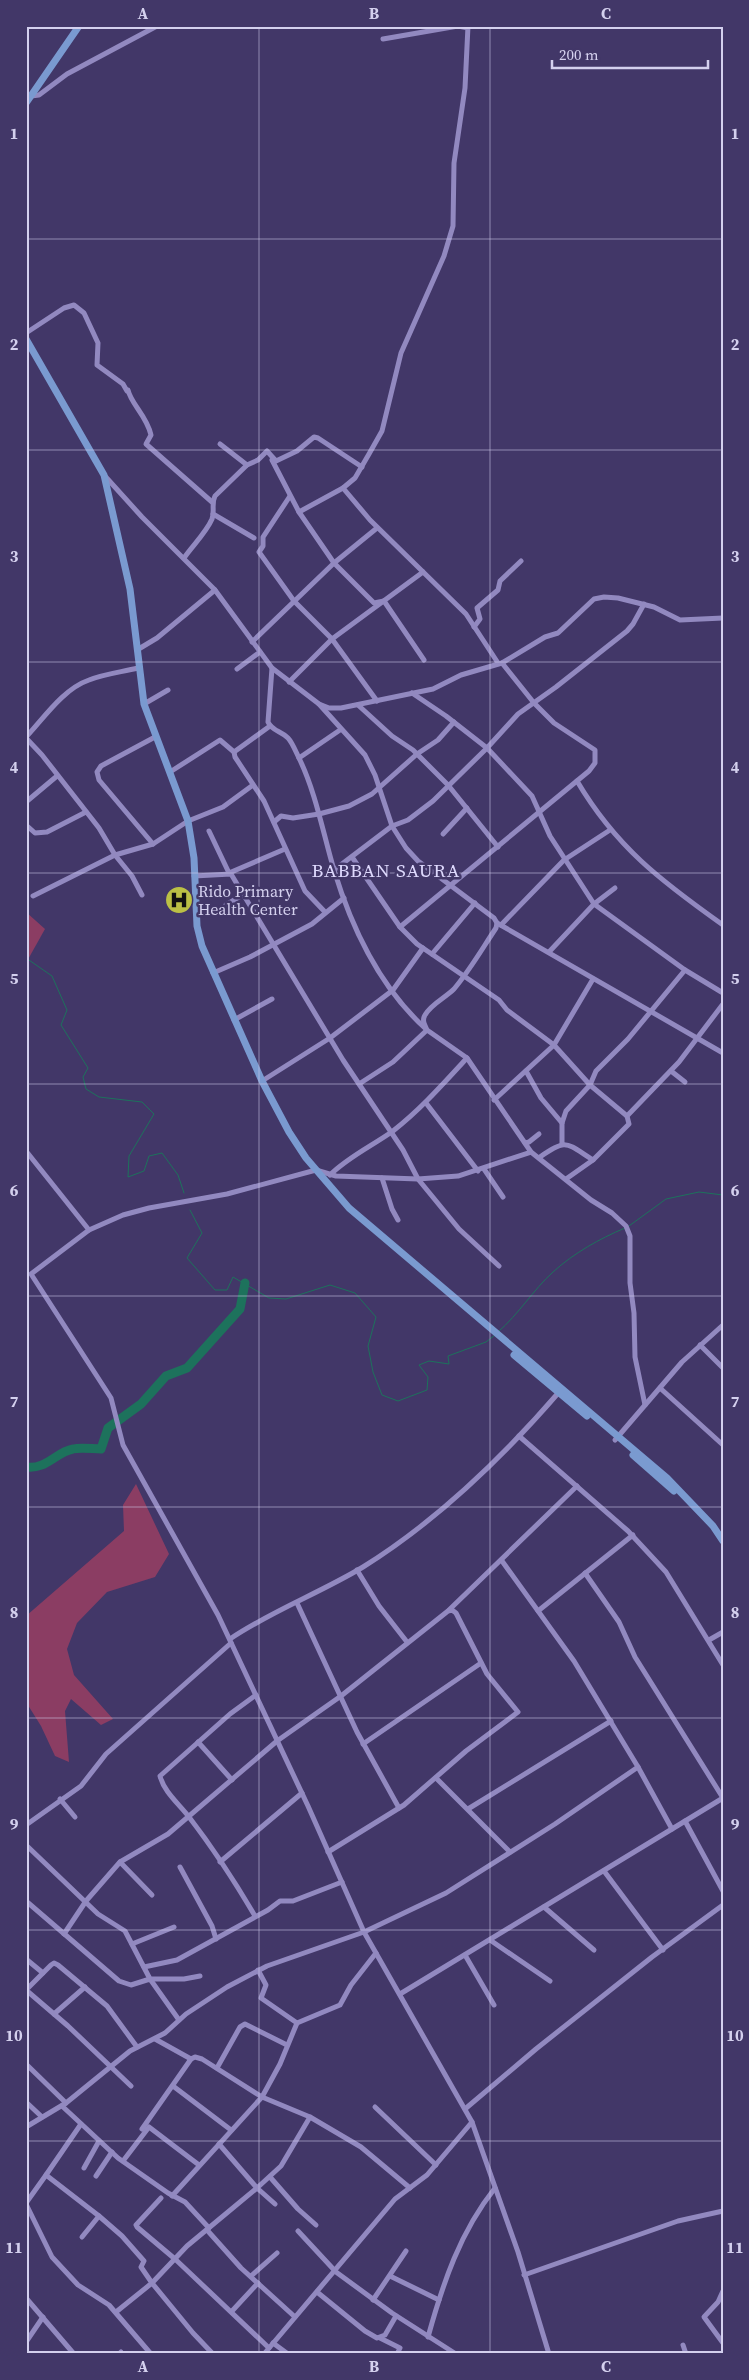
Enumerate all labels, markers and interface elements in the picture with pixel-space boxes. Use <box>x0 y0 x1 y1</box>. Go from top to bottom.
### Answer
text: A <box>138 2 149 24</box>
text: B <box>369 2 380 24</box>
text: C <box>601 2 611 24</box>
scale bar <box>552 38 708 70</box>
text: 200 m <box>559 44 599 65</box>
text: 1 <box>10 122 18 144</box>
text: 1 <box>731 122 739 144</box>
text: 2 <box>10 333 19 355</box>
text: 2 <box>731 333 740 355</box>
text: 3 <box>10 545 19 567</box>
text: 3 <box>731 545 740 567</box>
text: 4 <box>10 756 19 778</box>
text: 4 <box>731 756 740 778</box>
district label: BABBAN SAURA <box>312 857 460 883</box>
place label: Rido Primary Health Center <box>198 880 298 920</box>
hospital icon: Rido Primary Health Center <box>164 885 194 915</box>
text: 5 <box>10 967 19 989</box>
text: 5 <box>731 967 740 989</box>
text: 6 <box>10 1179 19 1201</box>
text: 6 <box>731 1179 740 1201</box>
text: 7 <box>10 1390 19 1412</box>
text: 7 <box>731 1390 740 1412</box>
text: 8 <box>10 1601 18 1623</box>
text: 8 <box>731 1601 739 1623</box>
text: 9 <box>10 1813 19 1835</box>
text: 9 <box>731 1813 740 1835</box>
text: 10 <box>5 2024 23 2046</box>
text: 10 <box>726 2024 744 2046</box>
text: 11 <box>5 2236 23 2258</box>
text: 11 <box>726 2236 744 2258</box>
text: A <box>138 2355 149 2377</box>
text: B <box>369 2355 380 2377</box>
text: C <box>601 2355 611 2377</box>

